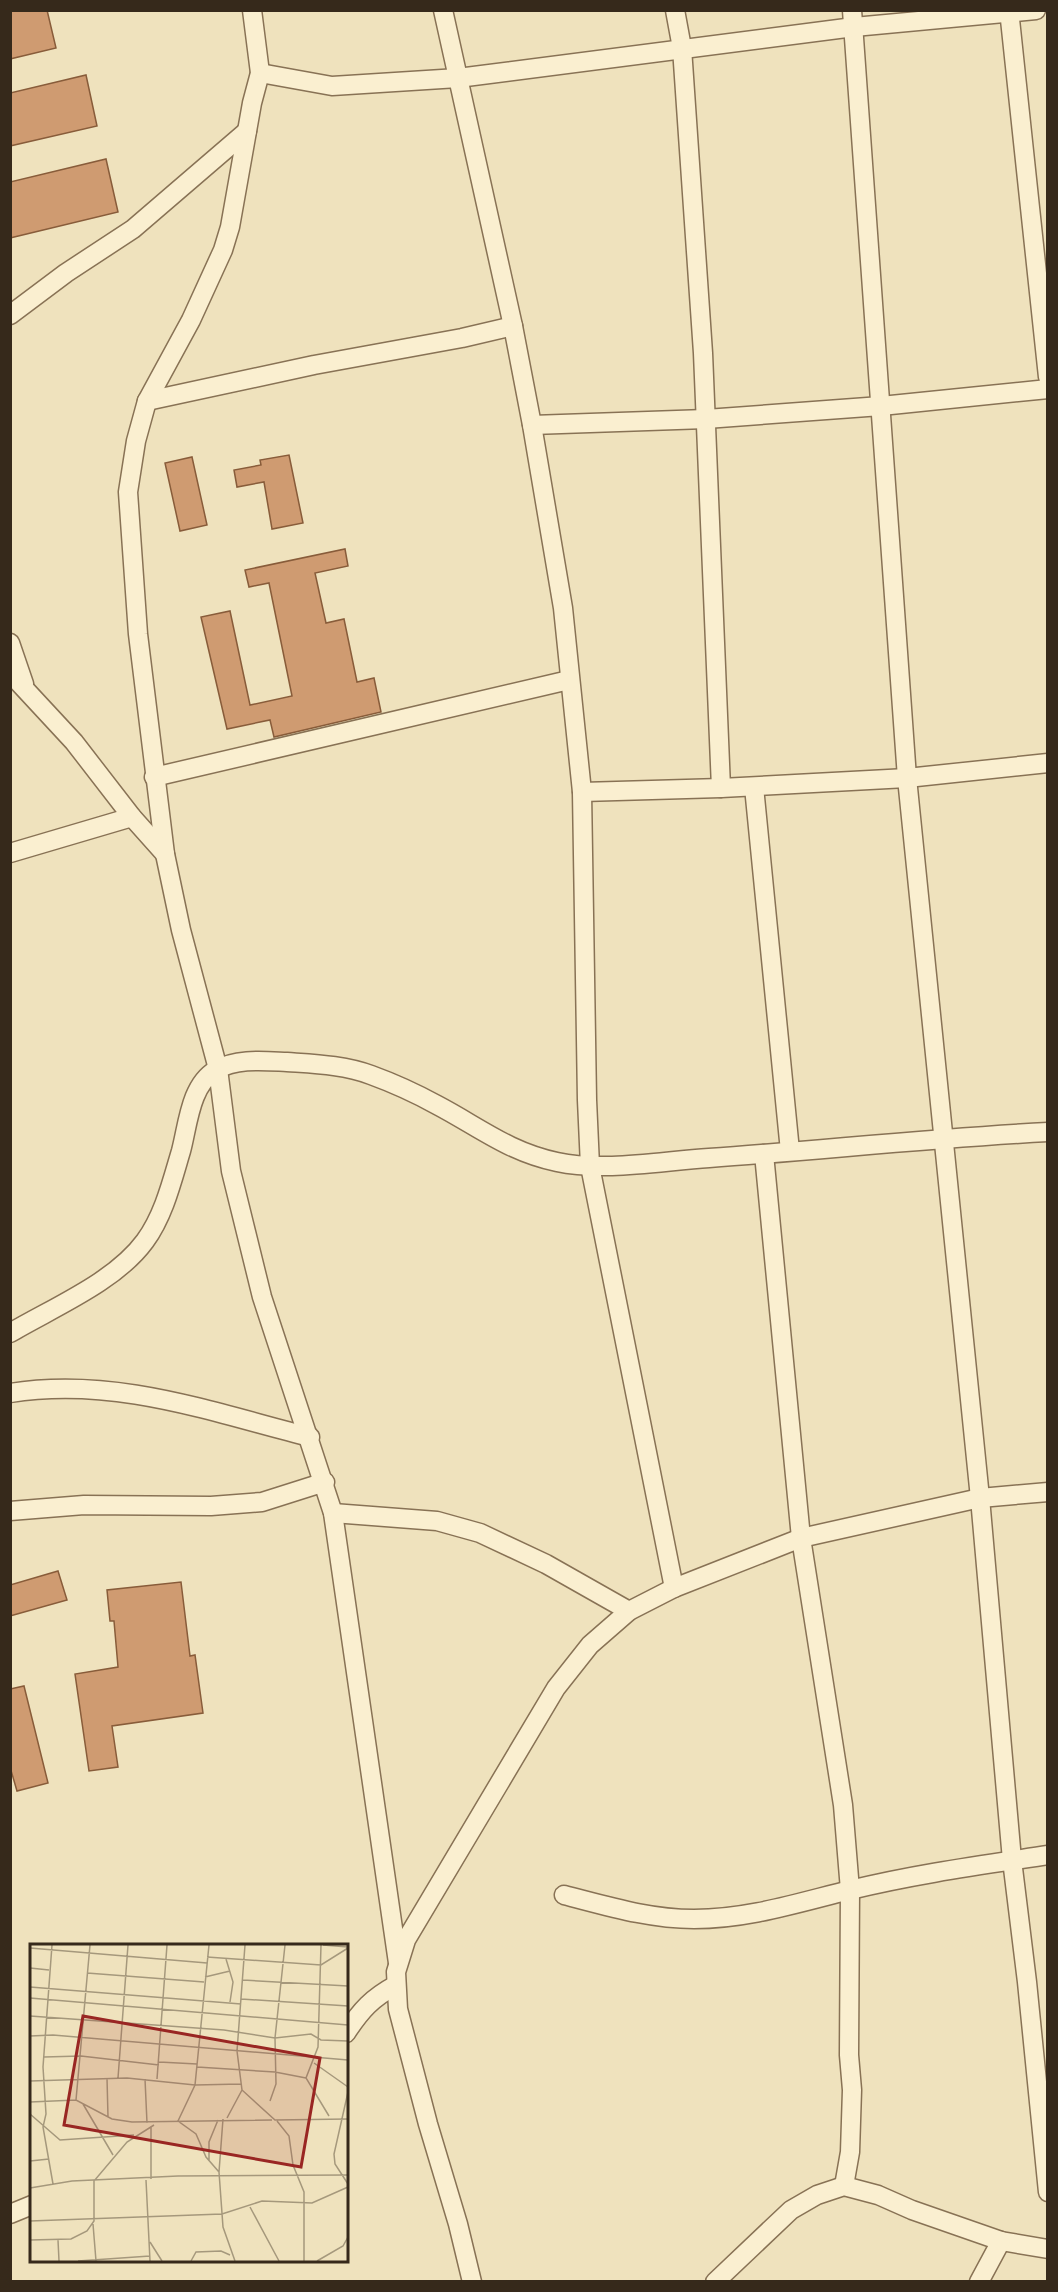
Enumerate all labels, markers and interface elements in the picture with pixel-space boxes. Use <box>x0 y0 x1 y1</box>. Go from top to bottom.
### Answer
inset map <box>30 1944 348 2262</box>

